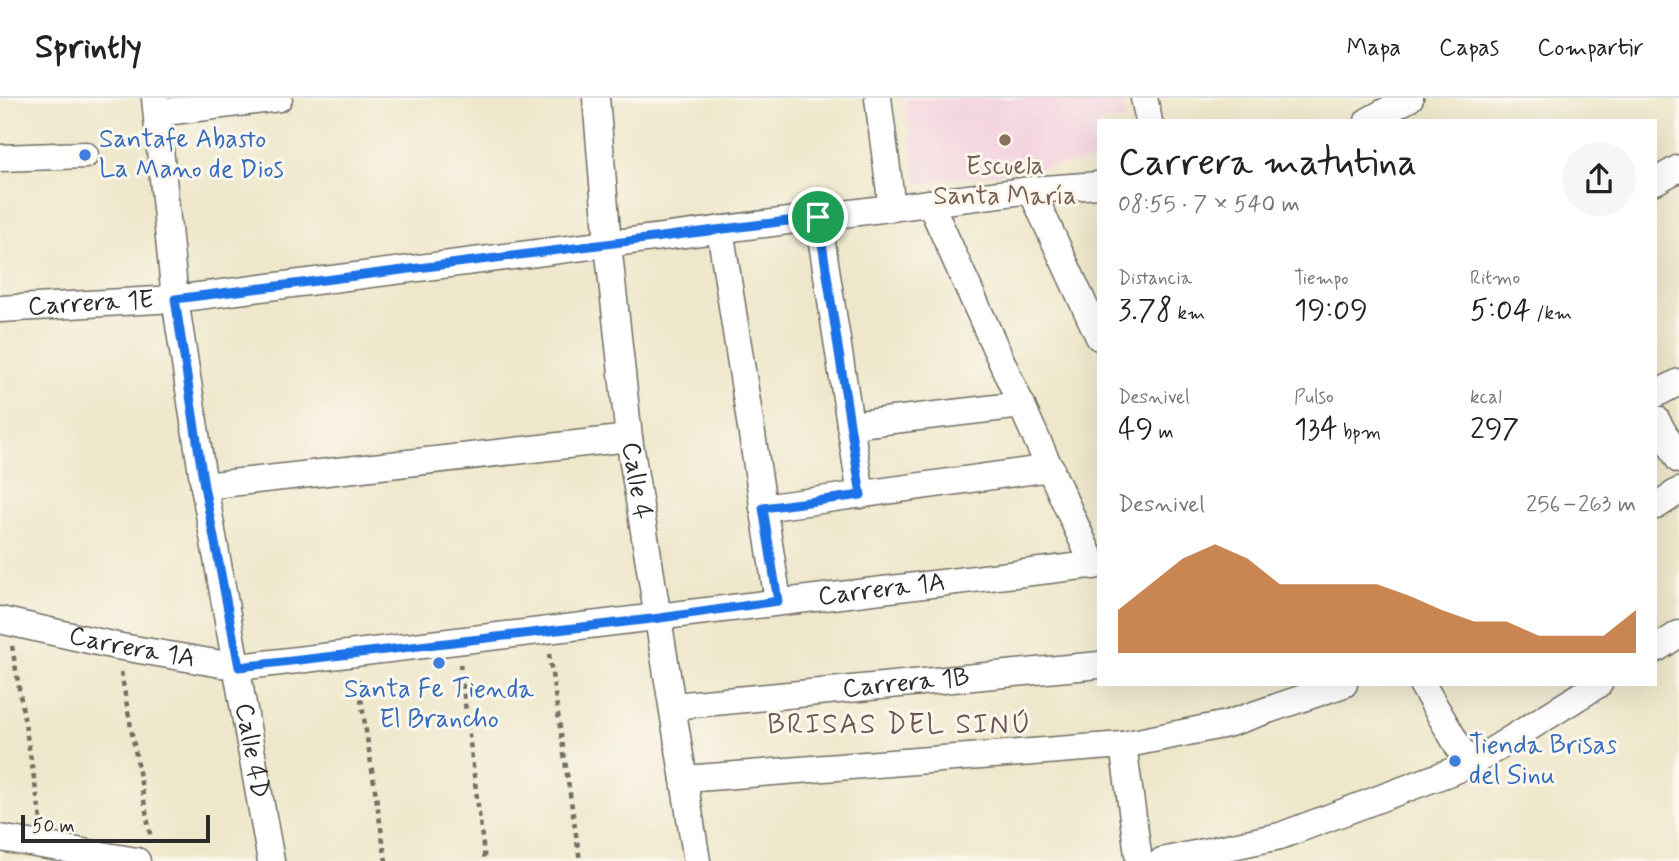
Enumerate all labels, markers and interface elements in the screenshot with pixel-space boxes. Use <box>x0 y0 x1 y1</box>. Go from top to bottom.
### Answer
text: Sprintly <box>35 26 142 70</box>
text: Mapa <box>1346 33 1401 64</box>
text: Capas <box>1439 33 1499 64</box>
text: Compartir <box>1537 33 1644 64</box>
place label: Santafe Abasto La Mano de Dios <box>99 123 284 187</box>
marker: Escuela Santa María <box>997 132 1013 148</box>
text: Carrera matutina <box>1118 139 1417 188</box>
button: share <box>1562 142 1636 216</box>
marker: Santafe Abasto La Mano de Dios <box>77 147 93 163</box>
place label: Escuela Santa María <box>933 150 1077 214</box>
pin <box>788 187 848 247</box>
text: 08:55 · 7 × 540 m <box>1118 190 1300 220</box>
icon: arrive <box>799 198 837 236</box>
text: Distancia <box>1118 266 1192 291</box>
text: Tiempo <box>1294 266 1349 291</box>
text: Ritmo <box>1470 266 1520 291</box>
street label: Carrera 1E <box>27 283 155 324</box>
text: 3.78 <box>1118 291 1172 330</box>
text: 19:09 <box>1294 291 1368 330</box>
text: 5:04 <box>1470 291 1531 330</box>
text: km <box>1172 301 1205 326</box>
text: /km <box>1531 301 1572 326</box>
text: Desnivel <box>1118 385 1190 410</box>
text: Pulso <box>1294 385 1334 410</box>
text: kcal <box>1470 385 1502 410</box>
text: 49 <box>1118 410 1153 449</box>
text: 134 <box>1294 410 1338 449</box>
text: 297 <box>1470 410 1519 449</box>
text: m <box>1153 420 1174 445</box>
text: bpm <box>1338 420 1381 445</box>
street label: Calle 4 <box>613 440 659 522</box>
text: Desnivel <box>1118 490 1205 520</box>
text: 256–263 m <box>1526 490 1636 520</box>
street label: Carrera 1A <box>816 566 947 615</box>
street label: Carrera 1A <box>66 619 198 676</box>
marker: Santa Fe Tienda El Brancho <box>431 655 447 671</box>
street label: Carrera 1B <box>841 661 971 707</box>
place label: Santa Fe Tienda El Brancho <box>344 673 534 737</box>
street label: Calle 4D <box>226 700 276 801</box>
district label: BRISAS DEL SINÚ <box>767 707 1033 744</box>
place label: Tienda Brisas del Sinu <box>1469 729 1617 793</box>
marker: Tienda Brisas del Sinu <box>1447 753 1463 769</box>
scale bar <box>21 812 210 844</box>
text: 50 m <box>32 814 75 839</box>

